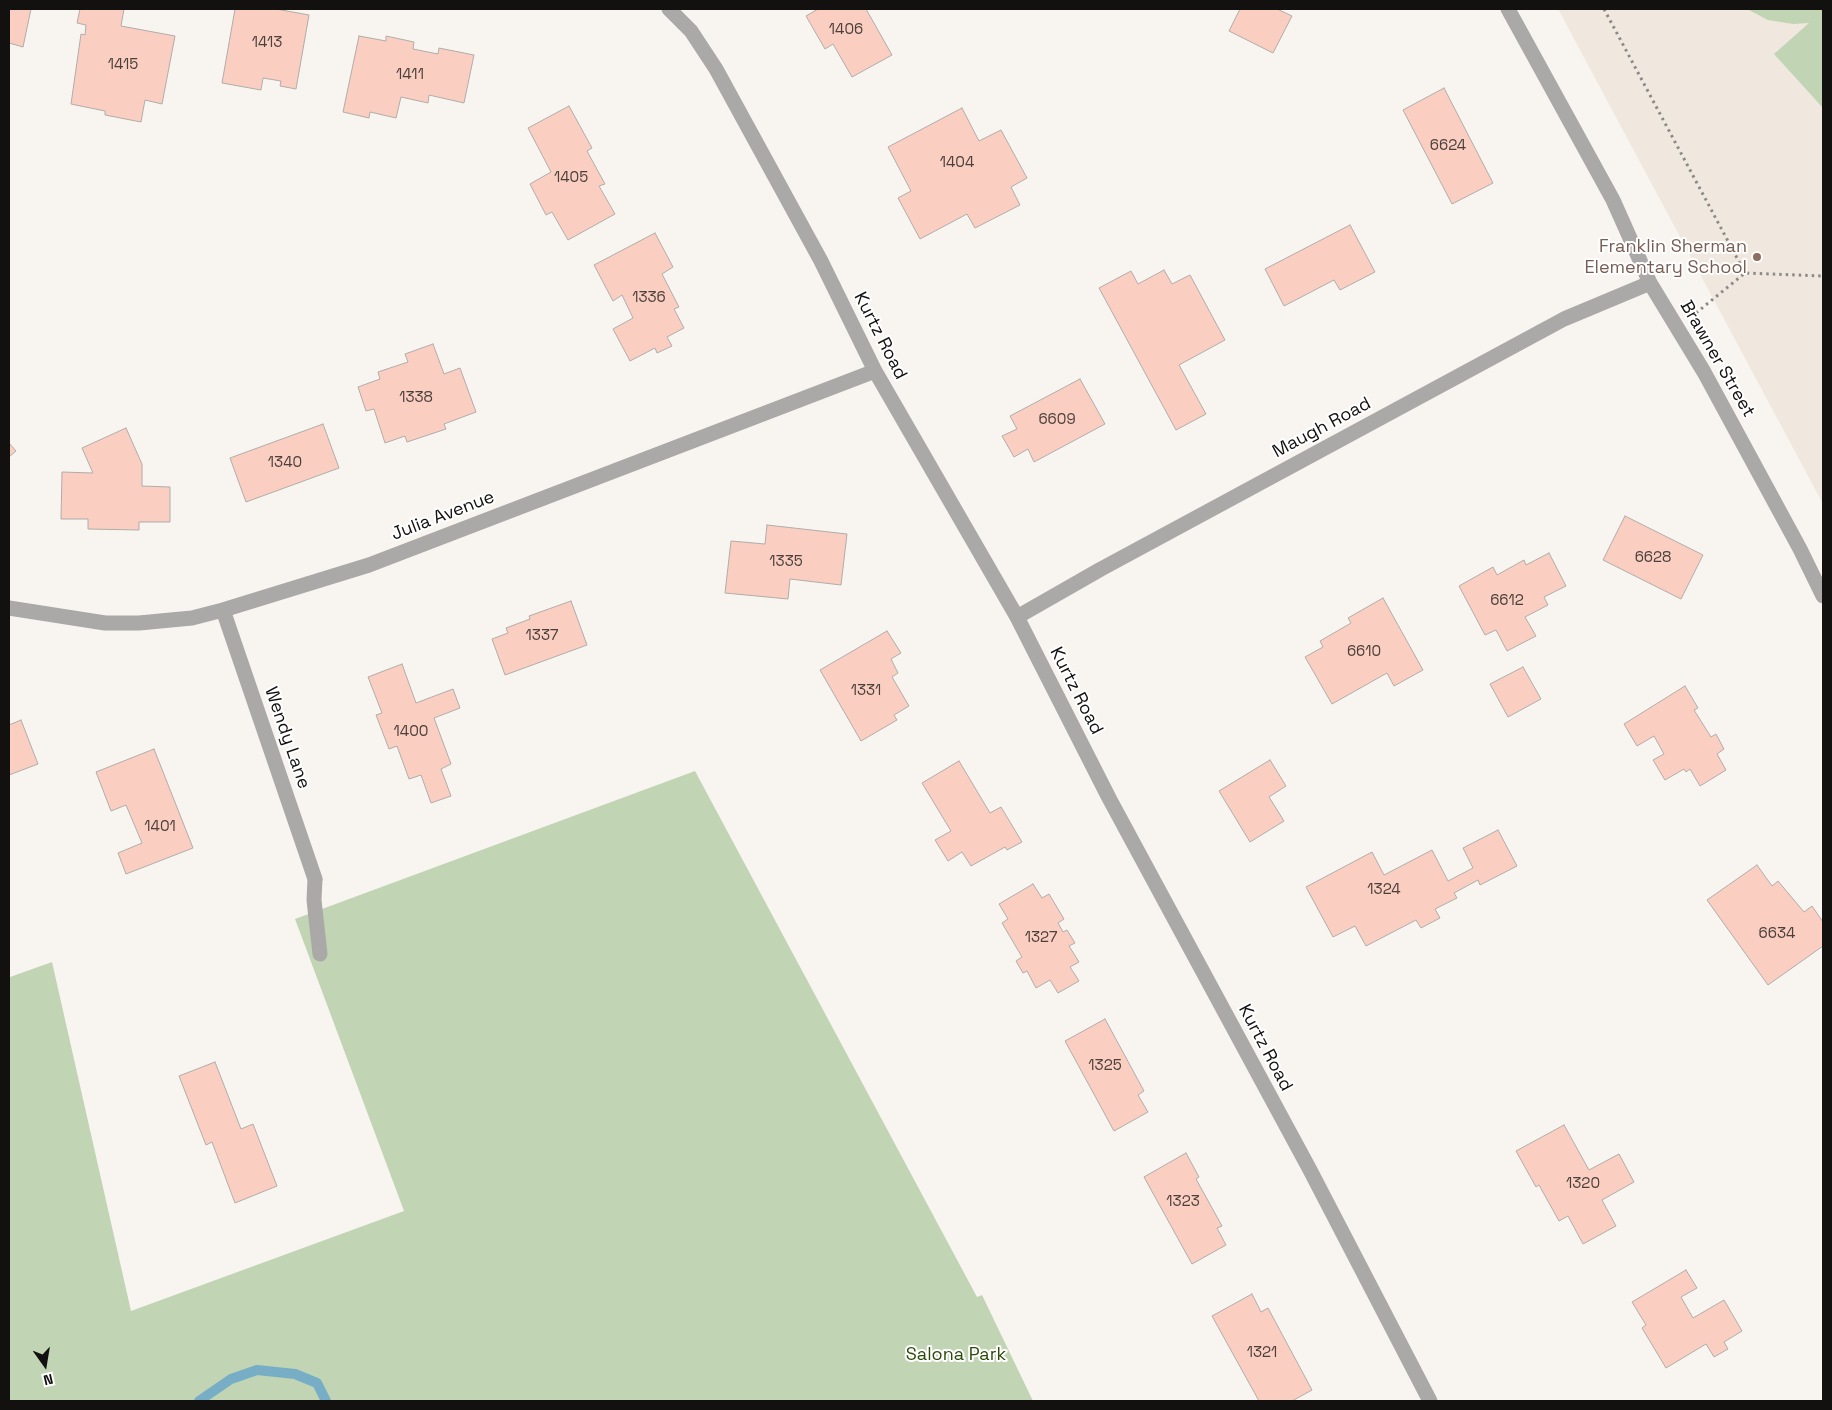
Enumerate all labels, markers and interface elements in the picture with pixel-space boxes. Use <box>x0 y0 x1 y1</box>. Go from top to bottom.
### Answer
house number: 1406 <box>829 21 863 39</box>
house number: 1413 <box>252 34 282 52</box>
house number: 1415 <box>108 56 138 74</box>
house number: 1411 <box>396 66 424 84</box>
house number: 6624 <box>1430 137 1466 155</box>
house number: 1404 <box>940 154 974 172</box>
house number: 1405 <box>554 169 588 187</box>
place label: Franklin Sherman Elementary School <box>1584 236 1747 278</box>
marker: Franklin Sherman Elementary School <box>1751 251 1763 263</box>
house number: 1336 <box>632 289 666 307</box>
street label: Kurtz Road <box>849 289 911 383</box>
street label: Brawner Street <box>1675 297 1759 421</box>
house number: 1338 <box>399 389 433 407</box>
street label: Maugh Road <box>1269 393 1375 463</box>
house number: 6609 <box>1038 411 1076 429</box>
house number: 1340 <box>268 454 302 472</box>
street label: Julia Avenue <box>388 486 498 546</box>
house number: 6628 <box>1635 549 1671 567</box>
house number: 1335 <box>769 553 803 571</box>
house number: 6612 <box>1490 592 1524 610</box>
house number: 1337 <box>526 627 558 645</box>
house number: 6610 <box>1347 643 1381 661</box>
street label: Kurtz Road <box>1045 644 1107 738</box>
house number: 1331 <box>851 682 881 700</box>
street label: Wendy Lane <box>259 684 315 792</box>
house number: 1400 <box>394 723 428 741</box>
house number: 1401 <box>144 818 176 836</box>
house number: 1324 <box>1367 881 1401 899</box>
house number: 6634 <box>1759 925 1795 943</box>
house number: 1327 <box>1025 929 1057 947</box>
street label: Kurtz Road <box>1233 1001 1297 1095</box>
house number: 1325 <box>1088 1057 1122 1075</box>
house number: 1320 <box>1566 1175 1600 1193</box>
house number: 1323 <box>1166 1193 1200 1211</box>
north arrow <box>20 1340 70 1390</box>
park label: Salona Park <box>906 1344 1006 1366</box>
house number: 1321 <box>1247 1344 1277 1362</box>
text: N <box>42 1370 55 1389</box>

